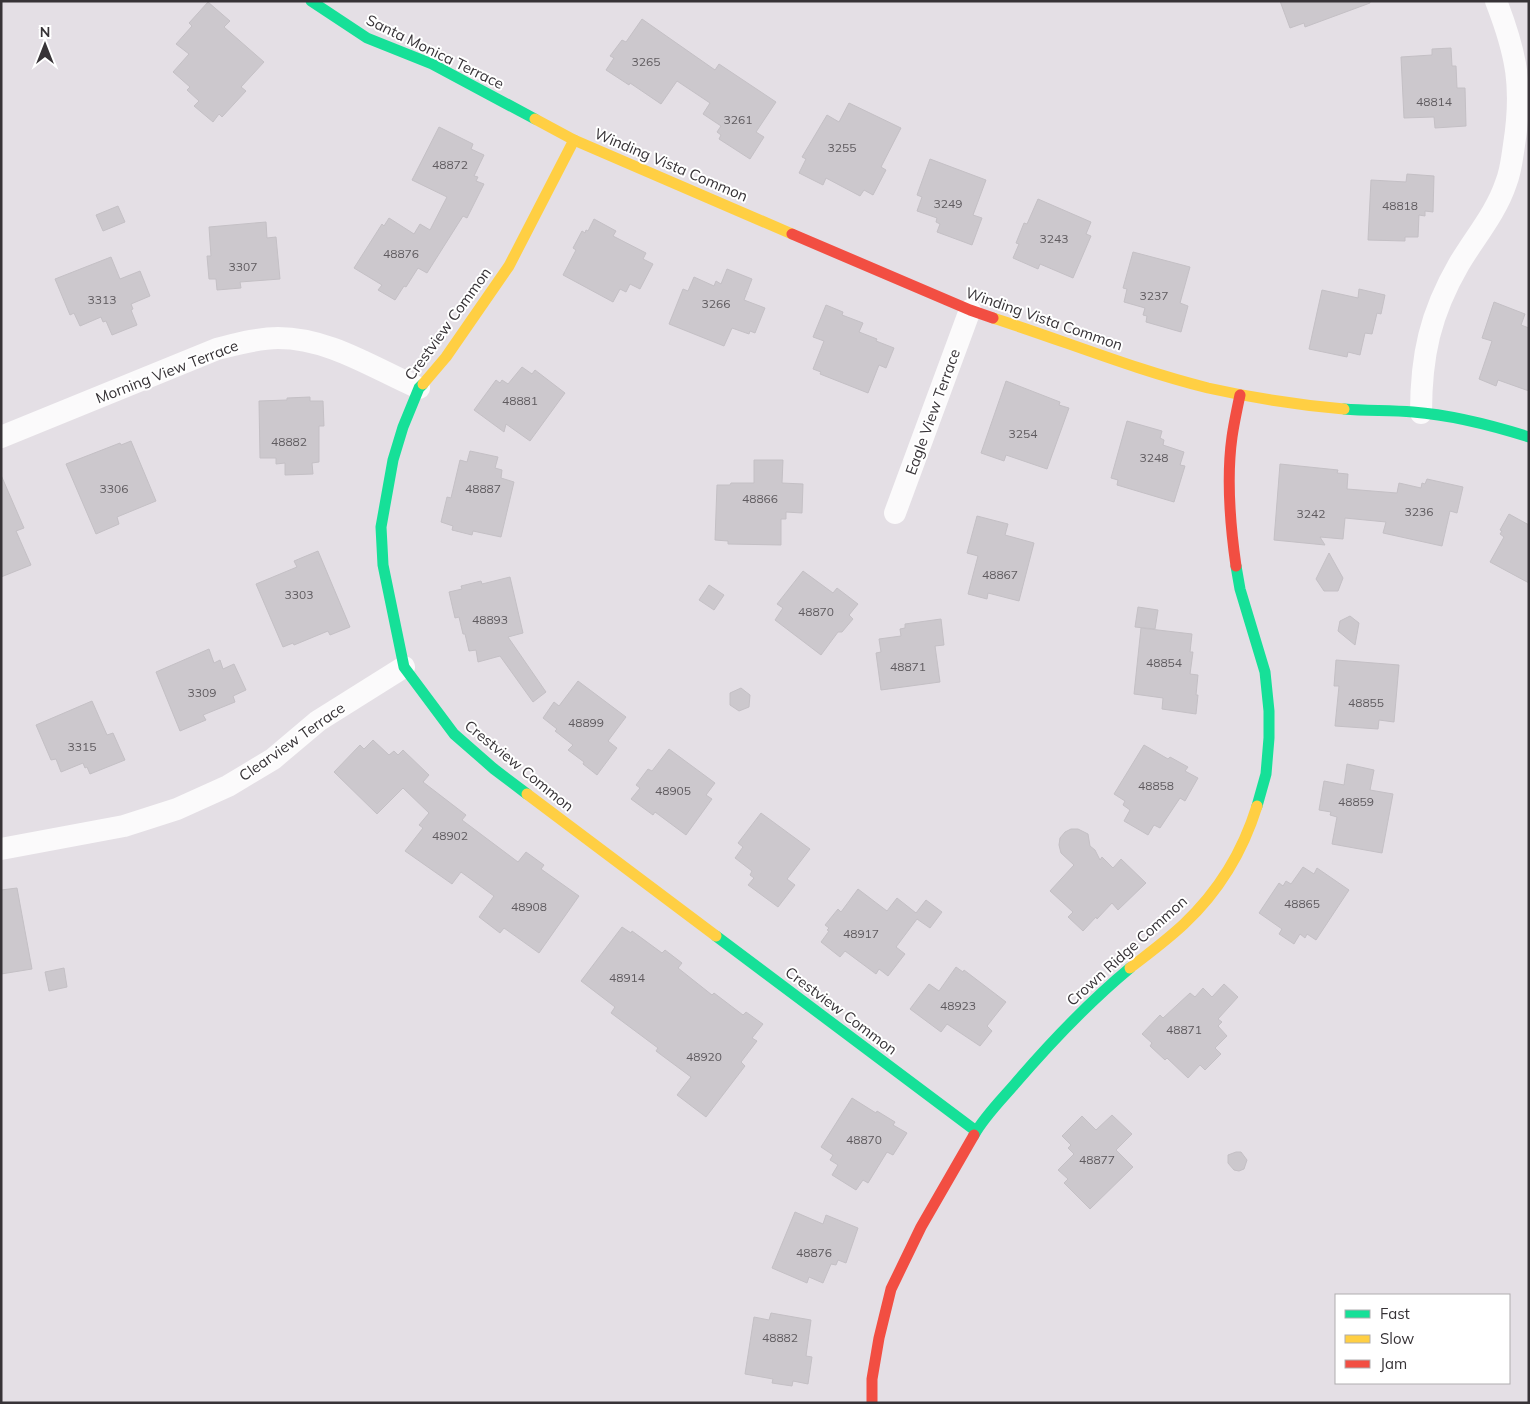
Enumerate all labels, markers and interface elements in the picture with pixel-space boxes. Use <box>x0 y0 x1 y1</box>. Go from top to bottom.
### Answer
street label: Santa Monica Terrace <box>363 10 507 93</box>
north arrow <box>20 20 70 70</box>
text: N <box>40 23 50 41</box>
house number: 3265 <box>632 54 660 69</box>
house number: 48814 <box>1416 94 1452 109</box>
house number: 3261 <box>724 112 752 127</box>
street label: Winding Vista Common <box>592 124 751 206</box>
house number: 3255 <box>828 140 856 155</box>
house number: 48872 <box>432 157 468 172</box>
house number: 3249 <box>934 196 962 211</box>
house number: 48818 <box>1382 198 1418 213</box>
house number: 3243 <box>1040 231 1068 246</box>
house number: 48876 <box>383 246 419 261</box>
house number: 3307 <box>229 259 257 274</box>
street label: Crestview Common <box>400 264 495 384</box>
street label: Winding Vista Common <box>963 283 1125 354</box>
house number: 3237 <box>1140 288 1168 303</box>
house number: 3313 <box>88 292 116 307</box>
house number: 3266 <box>702 296 730 311</box>
street label: Morning View Terrace <box>93 336 241 408</box>
street label: Eagle View Terrace <box>901 346 964 477</box>
house number: 48881 <box>502 393 538 408</box>
house number: 3254 <box>1009 426 1037 441</box>
house number: 48882 <box>271 434 307 449</box>
house number: 3248 <box>1140 450 1168 465</box>
house number: 3306 <box>100 481 128 496</box>
house number: 48887 <box>465 481 501 496</box>
house number: 48866 <box>742 491 778 506</box>
house number: 3236 <box>1405 504 1433 519</box>
house number: 3242 <box>1297 506 1325 521</box>
house number: 48867 <box>982 567 1018 582</box>
house number: 3303 <box>285 587 313 602</box>
house number: 48870 <box>798 604 834 619</box>
house number: 48893 <box>472 612 508 627</box>
house number: 48854 <box>1146 655 1182 670</box>
house number: 48871 <box>890 659 926 674</box>
house number: 3309 <box>188 685 216 700</box>
house number: 48855 <box>1348 695 1384 710</box>
street label: Clearview Terrace <box>235 698 348 785</box>
house number: 48899 <box>568 715 604 730</box>
street label: Crestview Common <box>461 716 578 815</box>
house number: 3315 <box>68 739 96 754</box>
house number: 48858 <box>1138 778 1174 793</box>
house number: 48905 <box>655 783 691 798</box>
house number: 48859 <box>1338 794 1374 809</box>
house number: 48902 <box>432 828 468 843</box>
street label: Crown Ridge Common <box>1062 891 1191 1010</box>
house number: 48865 <box>1284 896 1320 911</box>
house number: 48908 <box>511 899 547 914</box>
house number: 48917 <box>843 926 879 941</box>
street label: Crestview Common <box>782 962 901 1059</box>
house number: 48914 <box>609 970 645 985</box>
house number: 48923 <box>940 998 976 1013</box>
house number: 48871 <box>1166 1022 1202 1037</box>
house number: 48920 <box>686 1049 722 1064</box>
house number: 48870 <box>846 1132 882 1147</box>
house number: 48877 <box>1079 1152 1115 1167</box>
house number: 48876 <box>796 1245 832 1260</box>
legend <box>1335 1294 1510 1384</box>
text: Fast <box>1380 1304 1410 1323</box>
text: Slow <box>1380 1329 1414 1348</box>
house number: 48882 <box>762 1330 798 1345</box>
text: Jam <box>1380 1354 1407 1373</box>

